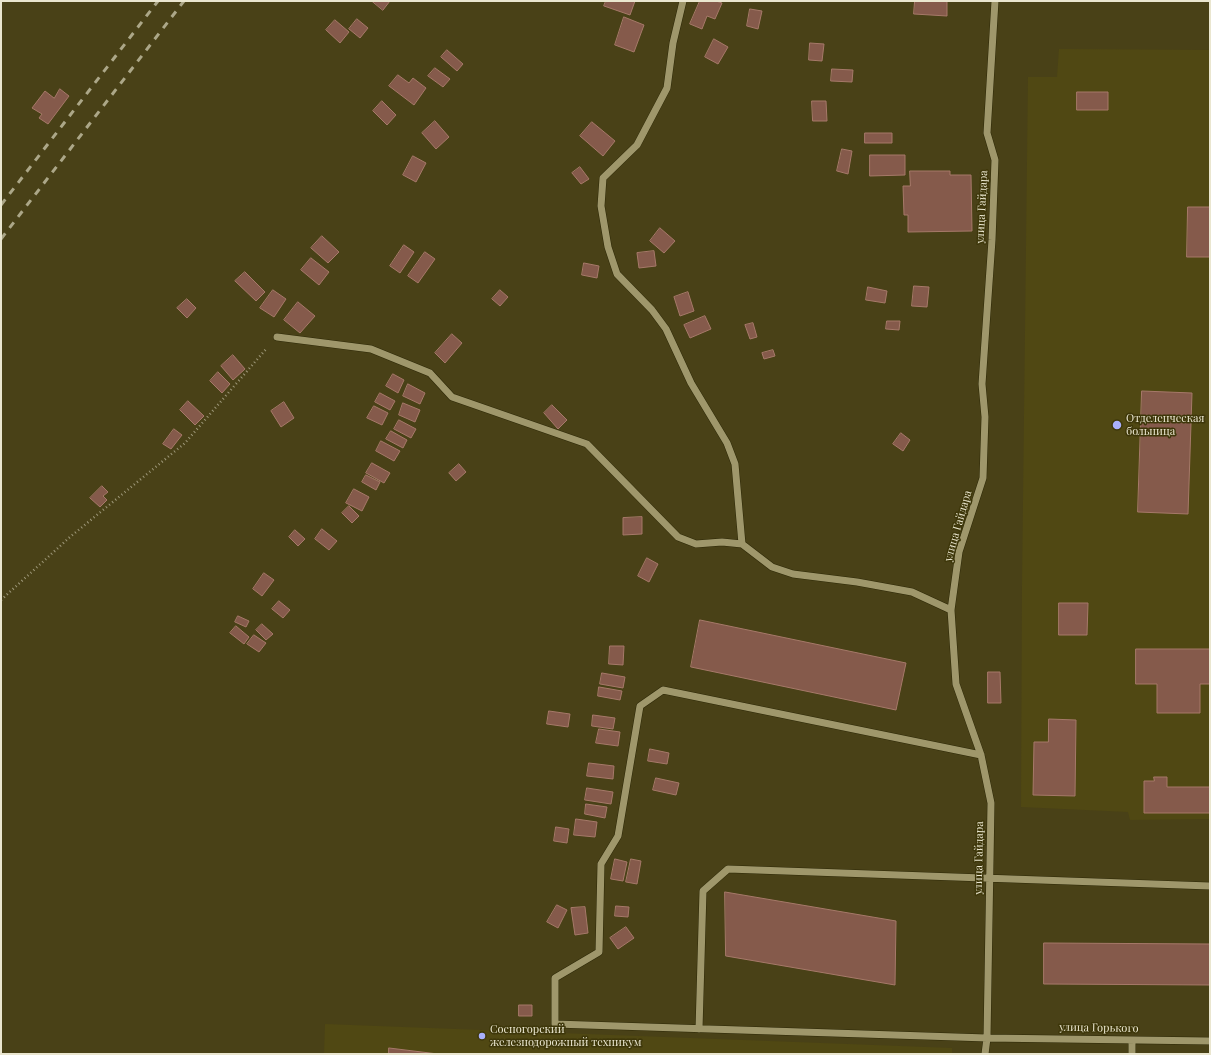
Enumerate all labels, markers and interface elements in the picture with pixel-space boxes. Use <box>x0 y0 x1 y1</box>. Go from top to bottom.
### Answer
street label: улица Гайдара <box>973 170 991 244</box>
place label: Отделенческая больница <box>1126 412 1204 438</box>
marker: Отделенческая больница <box>1111 419 1123 431</box>
street label: улица Гайдара <box>942 489 974 563</box>
street label: улица Гайдара <box>972 821 986 895</box>
street label: улица Горького <box>1059 1021 1139 1035</box>
place label: Сосногорский железнодорожный техникум <box>490 1023 642 1049</box>
marker: Сосногорский железнодорожный техникум <box>477 1031 487 1041</box>

